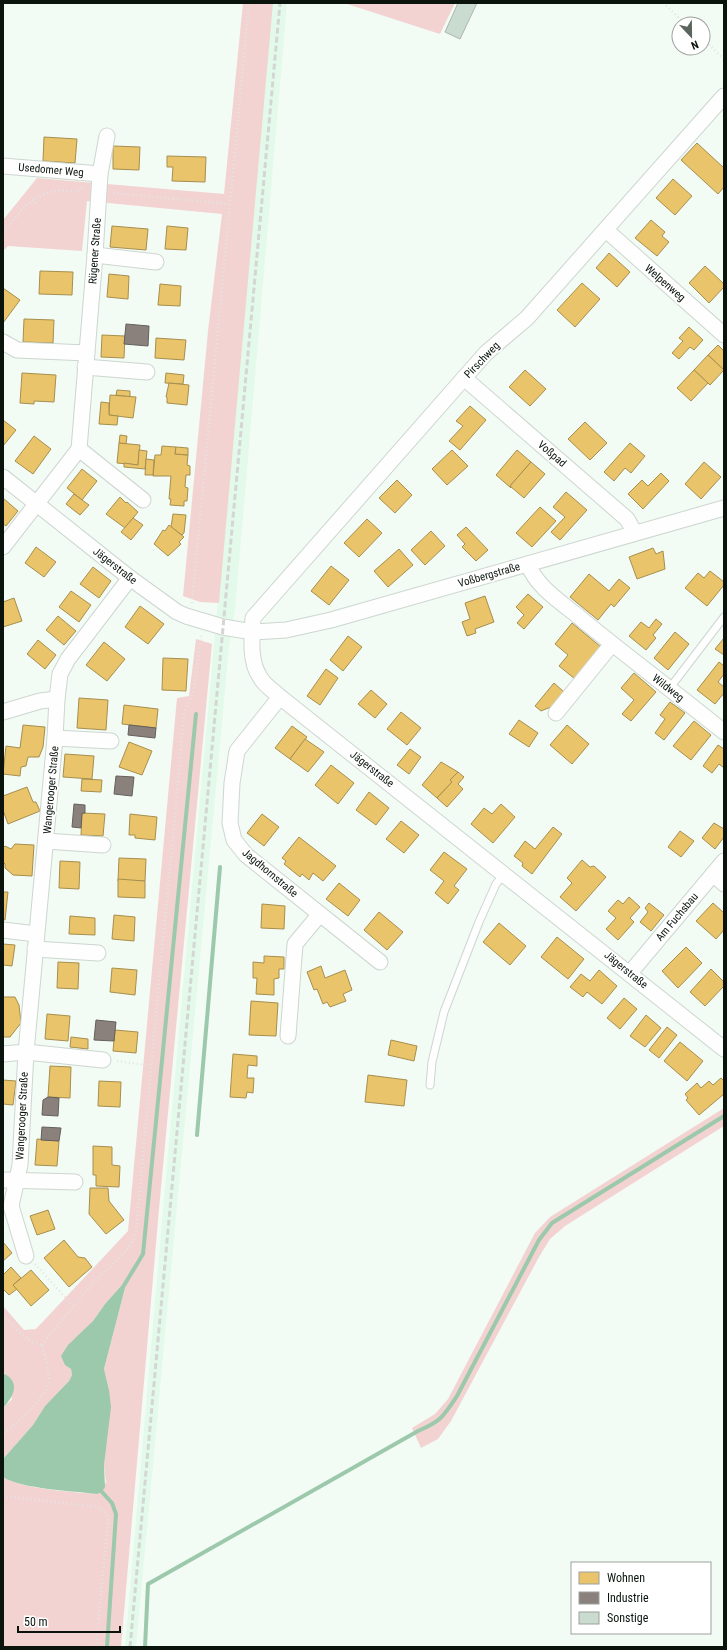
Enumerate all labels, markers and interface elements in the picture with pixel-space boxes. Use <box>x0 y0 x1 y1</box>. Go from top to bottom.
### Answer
north arrow <box>671 16 711 56</box>
text: N <box>689 38 700 52</box>
street label: Usedomer Weg <box>18 161 84 179</box>
street label: Rügener Straße <box>86 217 104 285</box>
street label: Welpenweg <box>642 262 688 304</box>
street label: Pirschweg <box>462 339 502 381</box>
street label: Voßpad <box>535 438 569 470</box>
street label: Jägerstraße <box>90 545 140 587</box>
street label: Voßbergstraße <box>456 560 522 590</box>
street label: Wildweg <box>650 672 686 704</box>
street label: Wangerooger Straße <box>41 745 61 835</box>
street label: Jägerstraße <box>347 748 397 790</box>
street label: Jagdhornstraße <box>240 846 300 900</box>
street label: Am Fuchsbau <box>653 890 701 944</box>
street label: Jägerstraße <box>602 949 650 991</box>
street label: Wangerooger Straße <box>13 1072 31 1160</box>
legend <box>571 1562 711 1634</box>
text: Wohnen <box>607 1571 645 1585</box>
text: Industrie <box>607 1591 649 1605</box>
scale bar <box>18 1608 120 1634</box>
text: Sonstige <box>607 1611 649 1625</box>
text: 50 m <box>24 1615 48 1629</box>

